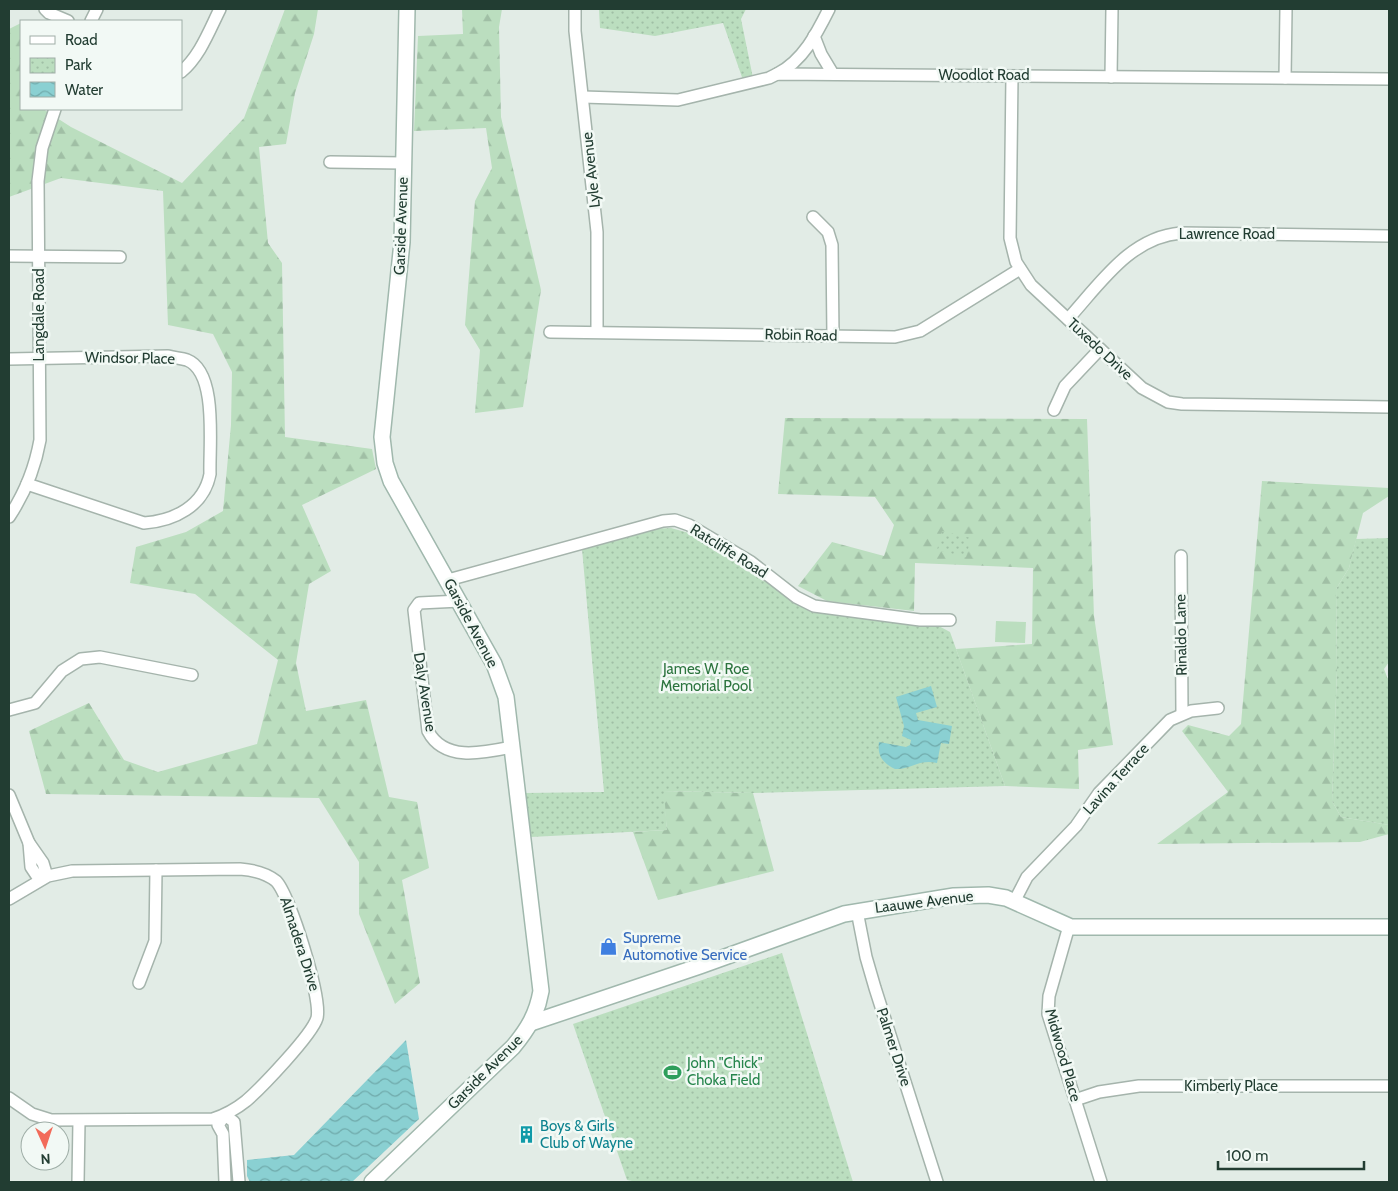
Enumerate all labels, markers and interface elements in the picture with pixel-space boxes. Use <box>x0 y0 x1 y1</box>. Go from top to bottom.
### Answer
legend <box>20 20 182 110</box>
text: Road <box>65 31 98 49</box>
text: Park <box>65 56 92 74</box>
street label: Woodlot Road <box>938 66 1030 84</box>
text: Water <box>65 81 103 99</box>
street label: Lyle Avenue <box>578 131 604 209</box>
street label: Garside Avenue <box>390 176 412 275</box>
street label: Lawrence Road <box>1179 225 1275 243</box>
street label: Langdale Road <box>30 268 48 362</box>
street label: Tuxedo Drive <box>1064 314 1137 384</box>
street label: Robin Road <box>764 325 838 345</box>
street label: Windsor Place <box>85 348 176 368</box>
street label: Ratcliffe Road <box>687 520 771 582</box>
street label: Garside Avenue <box>440 575 502 671</box>
street label: Rinaldo Lane <box>1171 594 1191 676</box>
street label: Daly Avenue <box>410 651 440 733</box>
park label: James W. Roe Memorial Pool <box>660 660 752 695</box>
street label: Lavina Terrace <box>1079 740 1153 818</box>
street label: Laauwe Avenue <box>874 887 975 917</box>
street label: Almadera Drive <box>276 895 324 994</box>
place label: Supreme Automotive Service <box>623 929 747 964</box>
shop icon: Supreme Automotive Service <box>599 937 619 957</box>
street label: Palmer Drive <box>873 1005 915 1089</box>
street label: Midwood Place <box>1041 1006 1085 1104</box>
street label: Garside Avenue <box>444 1031 526 1113</box>
place label: John "Chick" Choka Field <box>686 1054 763 1089</box>
sports icon: John "Chick" Choka Field <box>663 1062 683 1082</box>
street label: Kimberly Place <box>1184 1077 1278 1095</box>
place label: Boys & Girls Club of Wayne <box>540 1117 633 1152</box>
north arrow <box>20 1121 70 1171</box>
building icon: Boys & Girls Club of Wayne <box>516 1125 536 1145</box>
scale bar <box>1218 1138 1364 1170</box>
text: 100 m <box>1226 1147 1268 1165</box>
text: N <box>40 1150 51 1168</box>

